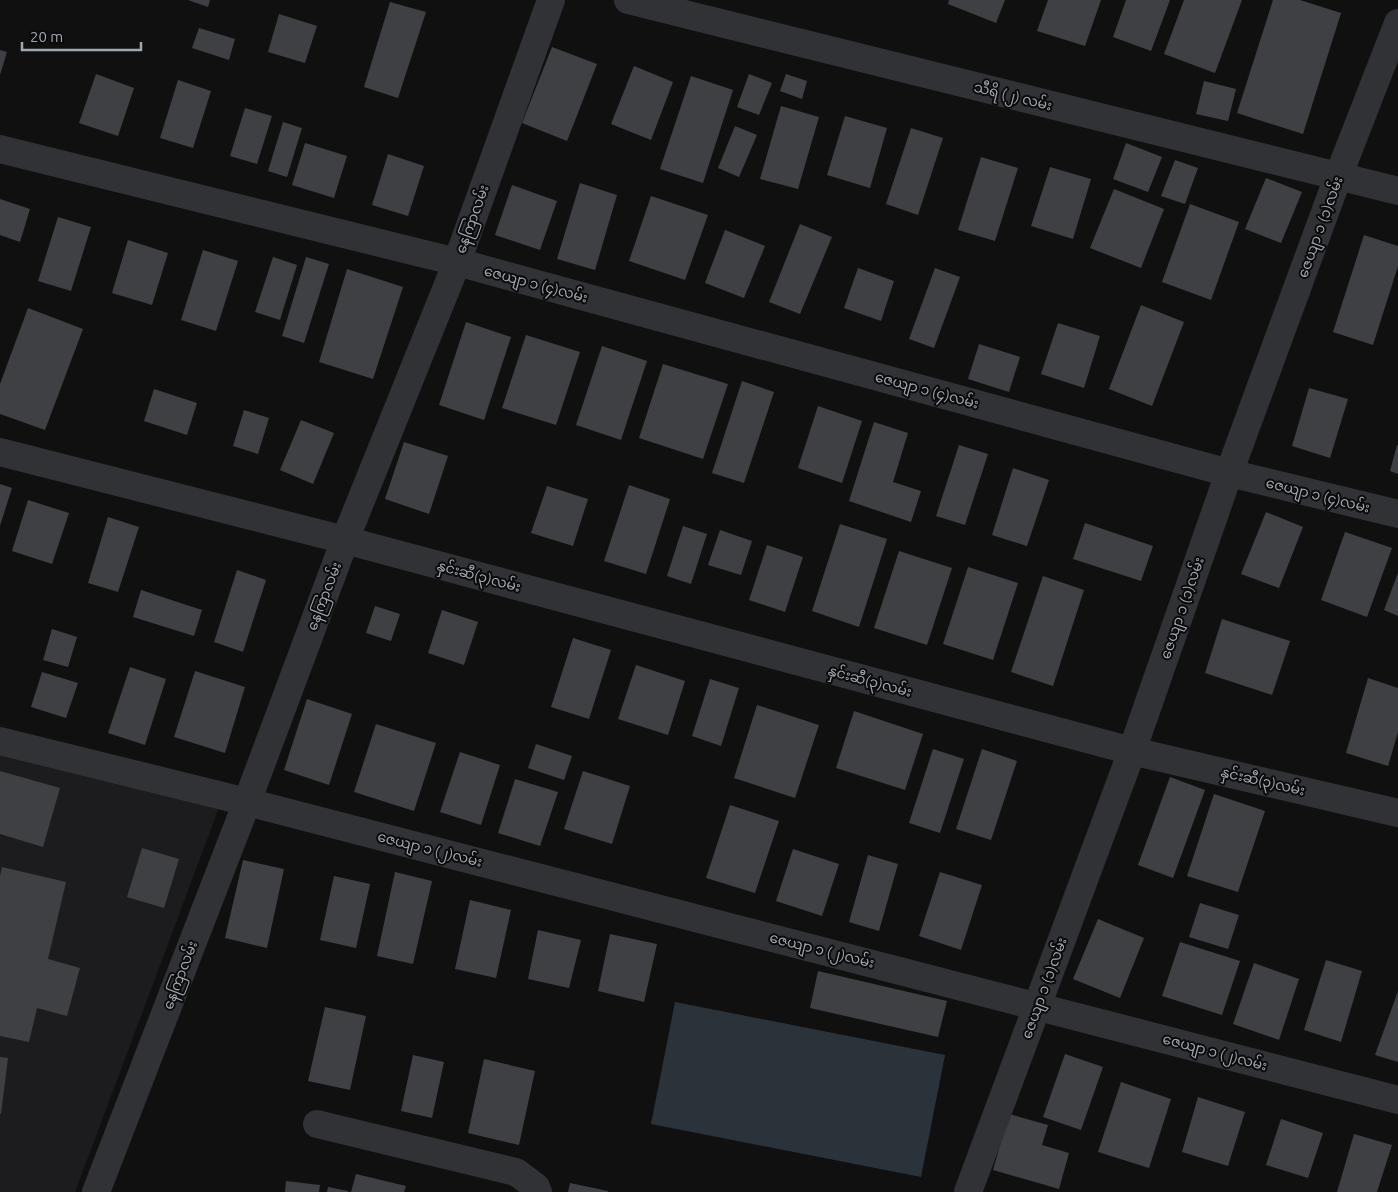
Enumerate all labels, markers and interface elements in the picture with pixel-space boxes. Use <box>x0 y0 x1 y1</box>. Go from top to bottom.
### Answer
scale bar <box>22 20 141 52</box>
text: 20 m <box>30 28 63 45</box>
street label: သီရိ (၂) လမ်း <box>971 77 1054 117</box>
street label: ဇေယျာ ၁ (၁)လမ်း <box>1292 173 1350 281</box>
street label: နေကြာလမ်း <box>450 182 496 257</box>
street label: ဇေယျာ ၁ (၄)လမ်း <box>481 261 590 309</box>
street label: ဇေယျာ ၁ (၄)လမ်း <box>872 367 981 415</box>
street label: ဇေယျာ ၁ (၄)လမ်း <box>1263 472 1372 520</box>
street label: ဇေယျာ ၁ (၁)လမ်း <box>1155 554 1211 662</box>
street label: နှင်းဆီ(၃)လမ်း <box>434 555 523 599</box>
street label: နေကြာလမ်း <box>302 559 348 634</box>
street label: နှင်းဆီ(၃)လမ်း <box>825 660 914 704</box>
street label: နှင်းဆီ(၃)လမ်း <box>1218 762 1307 802</box>
street label: ဇေယျာ ၁ (၂)လမ်း <box>375 826 485 874</box>
street label: ဇေယျာ ၁ (၂)လမ်း <box>767 927 877 975</box>
street label: ဇေယျာ ၁ (၁)လမ်း <box>1016 934 1074 1042</box>
street label: နေကြာလမ်း <box>158 938 204 1013</box>
street label: ဇေယျာ ၁ (၂)လမ်း <box>1160 1028 1269 1077</box>

